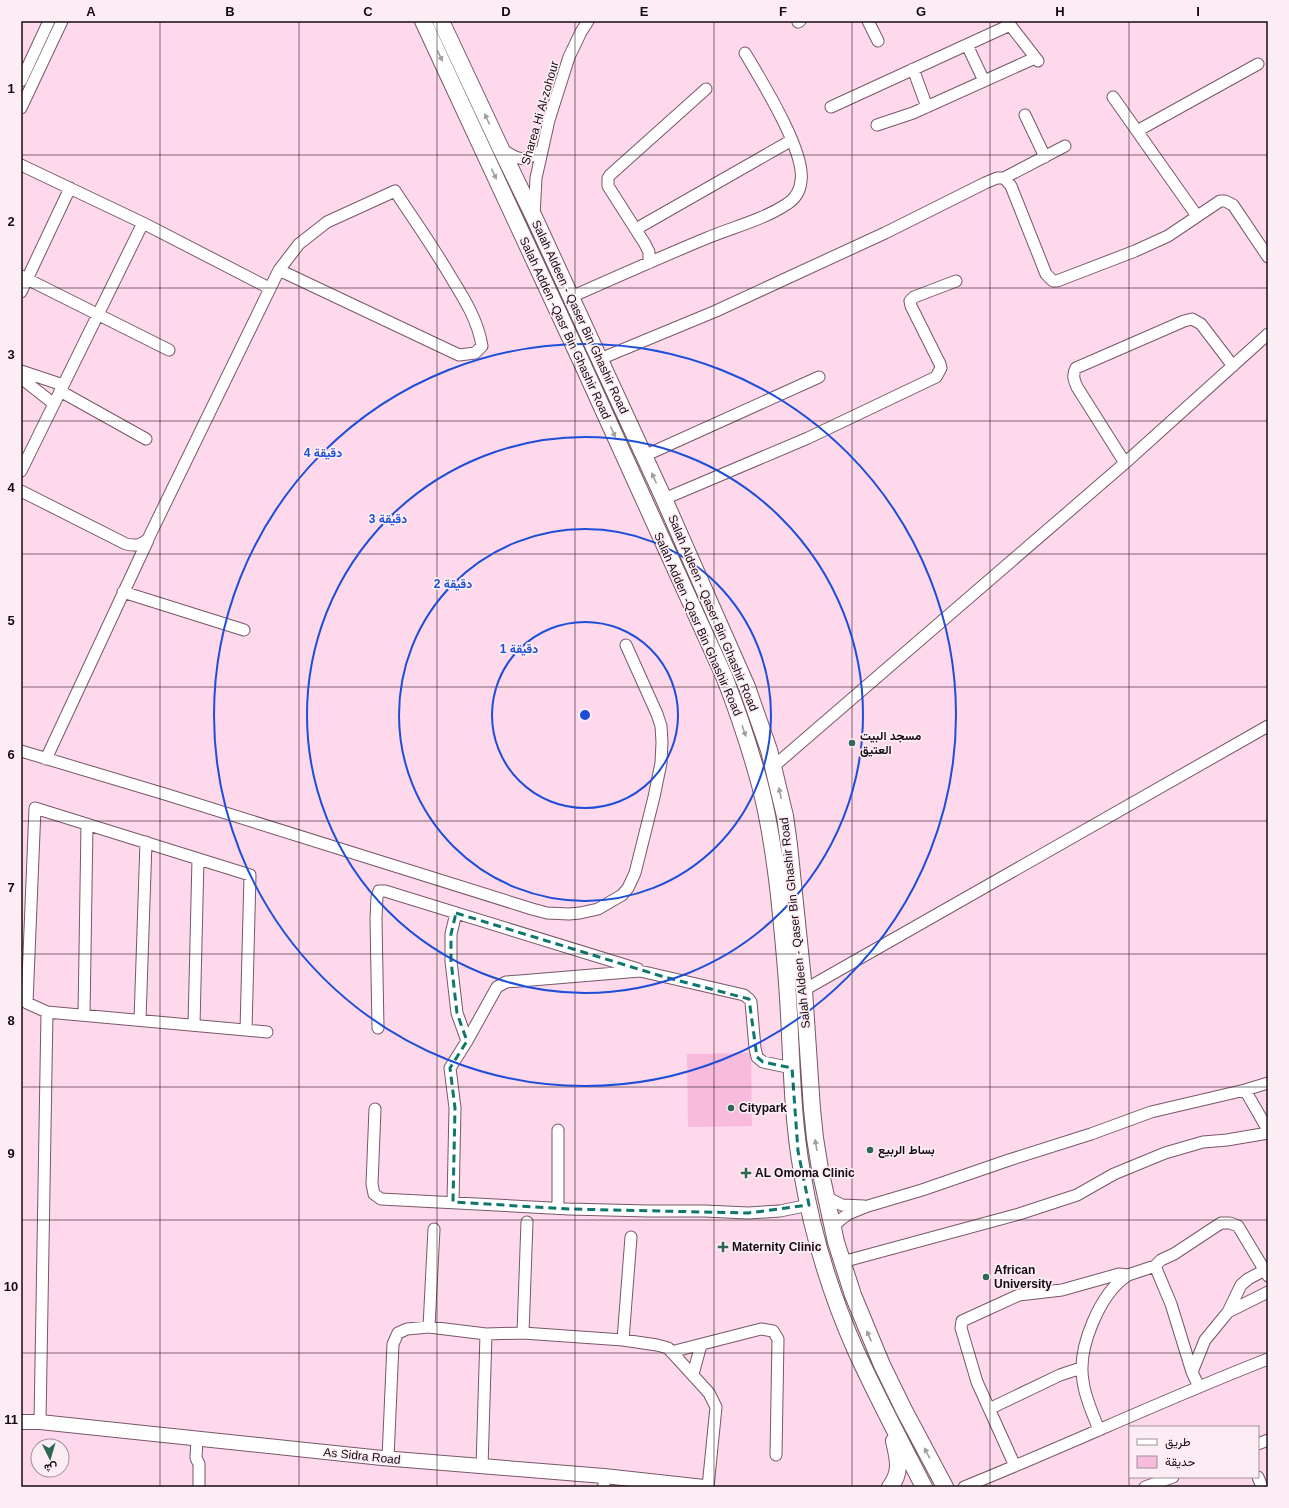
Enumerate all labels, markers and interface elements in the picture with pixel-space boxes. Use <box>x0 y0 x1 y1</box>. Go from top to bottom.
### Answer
text: A <box>86 4 96 19</box>
text: B <box>225 4 235 19</box>
text: C <box>363 4 373 19</box>
text: D <box>501 4 511 19</box>
text: E <box>640 4 649 19</box>
text: F <box>779 4 787 19</box>
text: G <box>916 4 926 19</box>
text: H <box>1055 4 1065 19</box>
text: I <box>1196 4 1200 19</box>
one-way arrow <box>437 51 443 62</box>
street label: Sharea Hi Al-zohour <box>518 59 562 167</box>
text: 1 <box>7 81 15 96</box>
one-way arrow <box>484 113 490 125</box>
one-way arrow <box>491 169 497 180</box>
text: 2 <box>7 214 15 229</box>
street label: Salah Aldeen - Qaser Bin Ghashir Road <box>529 218 631 416</box>
street label: Salah Adden -Qasr Bin Ghashir Road <box>517 235 613 421</box>
text: 3 <box>7 347 15 362</box>
one-way arrow <box>610 427 616 438</box>
text: 4 دقيقة <box>304 446 342 460</box>
one-way arrow <box>651 472 657 483</box>
text: 4 <box>7 480 15 495</box>
text: 3 دقيقة <box>369 512 407 526</box>
street label: Salah Aldeen - Qaser Bin Ghashir Road <box>665 513 761 713</box>
street label: Salah Adden -Qasr Bin Ghashir Road <box>651 530 745 718</box>
text: 2 دقيقة <box>434 577 472 591</box>
text: 5 <box>7 613 15 628</box>
text: 1 دقيقة <box>500 642 538 656</box>
centre of rings <box>578 708 592 722</box>
one-way arrow <box>741 725 747 737</box>
place label: مسجد البيت العتيق <box>860 729 922 757</box>
marker: مسجد البيت العتيق <box>847 738 857 748</box>
text: 6 <box>7 747 15 762</box>
one-way arrow <box>776 787 782 799</box>
street label: Salah Aldeen - Qaser Bin Ghashir Road <box>777 817 813 1029</box>
text: 7 <box>7 880 15 895</box>
text: 8 <box>7 1013 15 1028</box>
place label: Citypark <box>739 1101 787 1115</box>
marker: Citypark <box>726 1103 736 1113</box>
one-way arrow <box>813 1139 819 1151</box>
place label: بساط الربيع <box>878 1143 935 1158</box>
marker: بساط الربيع <box>865 1145 875 1155</box>
text: 9 <box>7 1146 15 1161</box>
place label: AL Omoma Clinic <box>755 1166 855 1180</box>
marker: AL Omoma Clinic <box>740 1167 752 1179</box>
place label: Maternity Clinic <box>732 1240 822 1254</box>
marker: Maternity Clinic <box>717 1241 729 1253</box>
place label: African University <box>994 1263 1052 1291</box>
marker: African University <box>981 1272 991 1282</box>
text: 10 <box>4 1279 18 1294</box>
one-way arrow <box>866 1329 872 1341</box>
text: 11 <box>4 1412 18 1427</box>
legend <box>1129 1426 1259 1478</box>
text: طريق <box>1165 1435 1191 1450</box>
north arrow <box>30 1438 70 1478</box>
street label: As Sidra Road <box>323 1445 401 1467</box>
one-way arrow <box>923 1447 930 1458</box>
text: حديقة <box>1165 1455 1195 1469</box>
text: ش <box>44 1460 58 1475</box>

